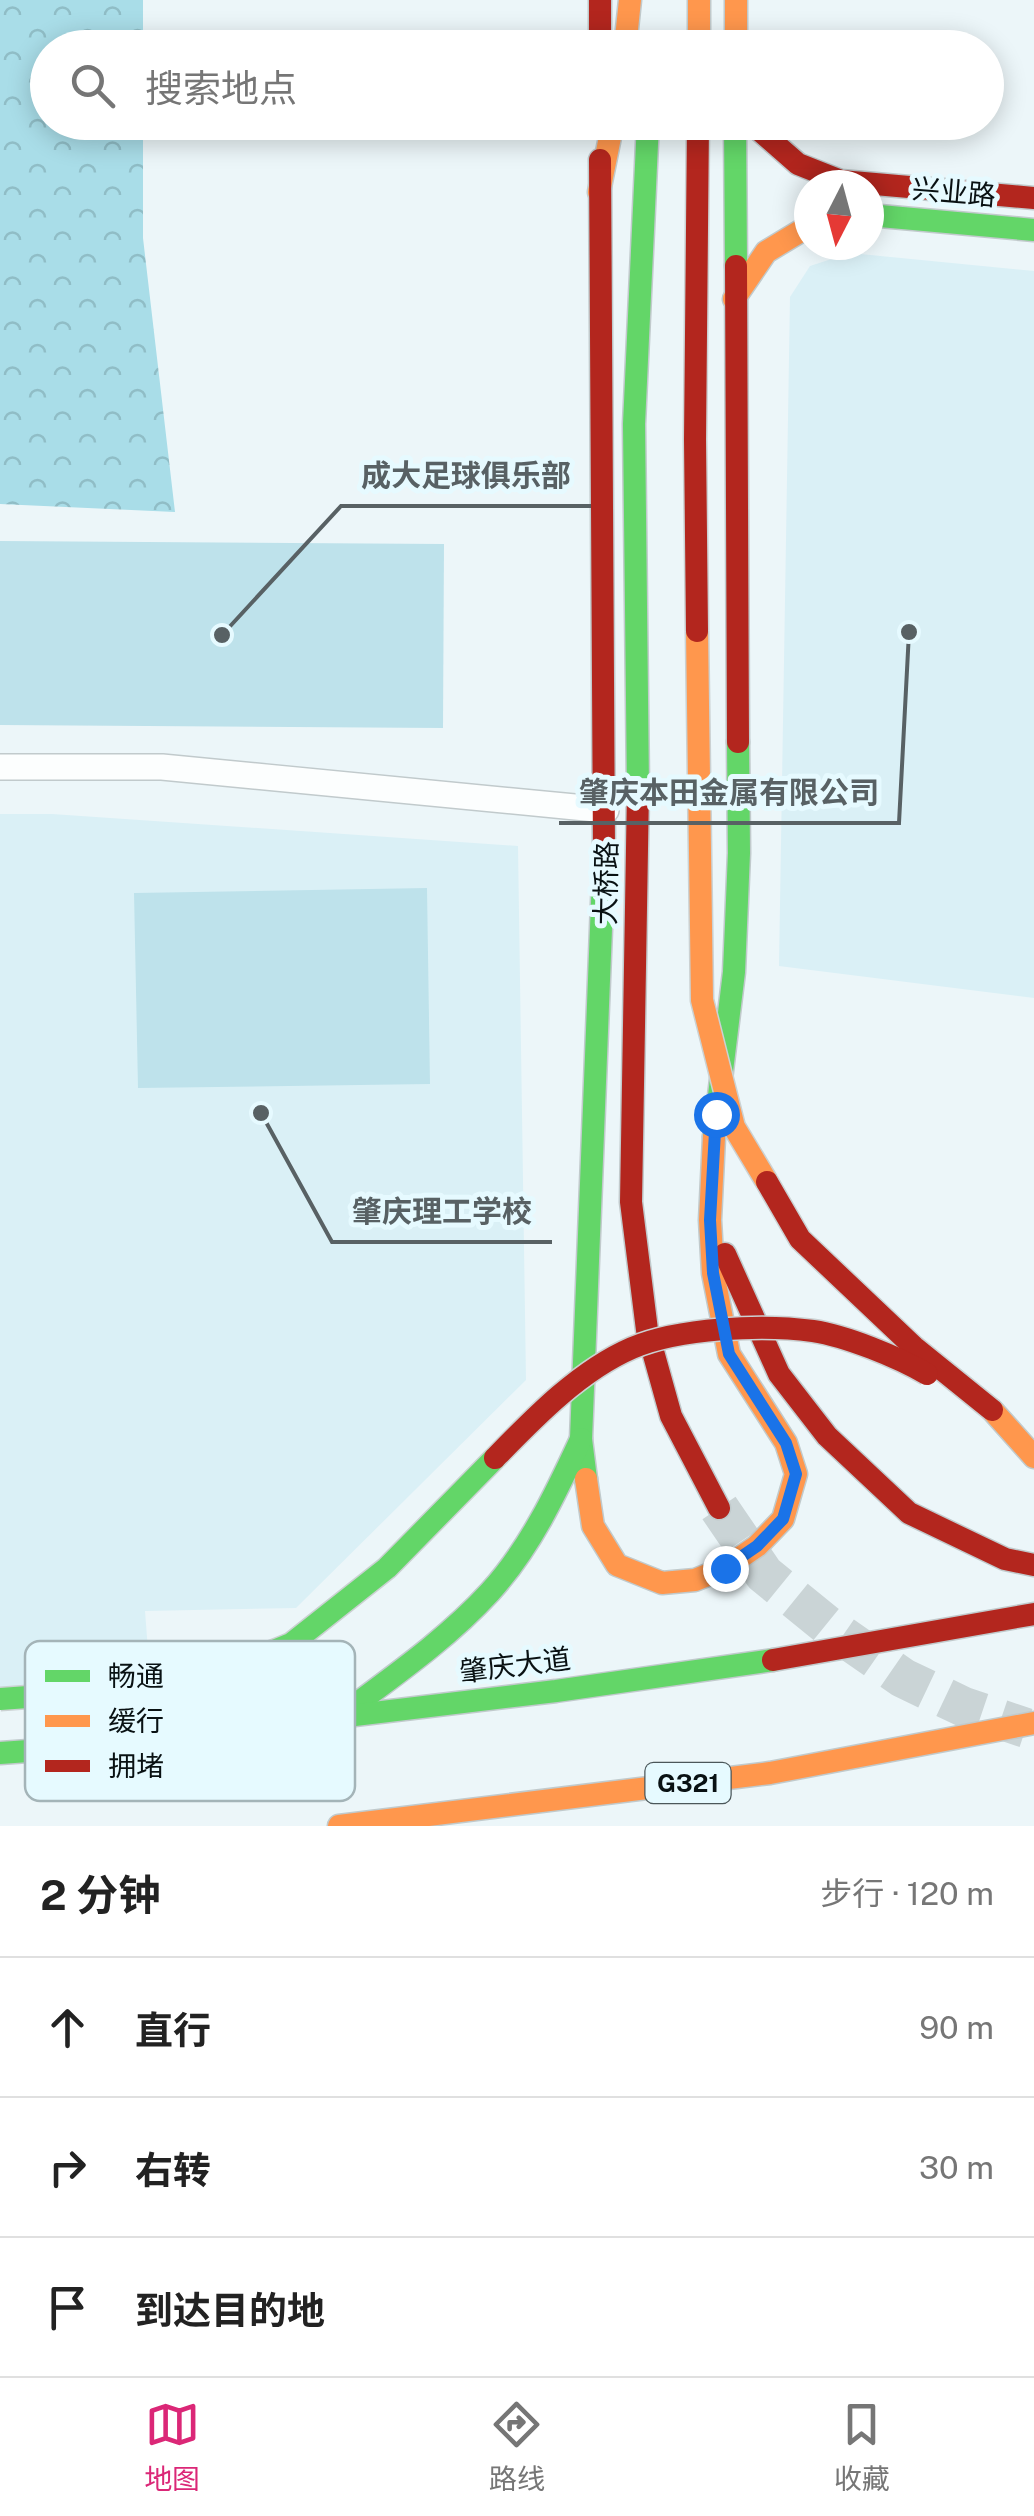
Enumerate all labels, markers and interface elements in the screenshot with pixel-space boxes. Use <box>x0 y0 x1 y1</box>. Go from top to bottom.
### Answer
search box <box>30 30 1004 140</box>
icon: search <box>65 58 120 113</box>
text: 搜索地点 <box>145 66 297 111</box>
north arrow <box>794 170 884 260</box>
street label: 兴业路 <box>911 171 997 212</box>
callout: 成大足球俱乐部 <box>341 446 591 506</box>
text: 成大足球俱乐部 <box>361 457 571 493</box>
callout: 肇庆本田金属有限公司 <box>559 763 899 823</box>
text: 肇庆本田金属有限公司 <box>579 774 879 810</box>
street label: 大桥路 <box>588 841 623 925</box>
route start <box>694 1092 740 1138</box>
callout: 肇庆理工学校 <box>332 1182 552 1242</box>
text: 肇庆理工学校 <box>352 1193 532 1229</box>
route end <box>703 1546 749 1592</box>
legend <box>25 1641 355 1801</box>
street label: 肇庆大道 <box>457 1641 573 1688</box>
text: 畅通 <box>108 1659 164 1692</box>
text: 缓行 <box>108 1704 164 1737</box>
text: 拥堵 <box>108 1749 164 1782</box>
road number: G321 <box>646 1763 730 1803</box>
text: 2 分钟 <box>40 1870 160 1919</box>
text: 步行 · 120 m <box>820 1875 994 1912</box>
icon: ahead <box>40 2000 95 2055</box>
text: 直行 <box>135 2008 211 2053</box>
text: 90 m <box>919 2009 994 2046</box>
icon: right <box>40 2140 95 2195</box>
text: 右转 <box>135 2148 211 2193</box>
text: 30 m <box>919 2149 994 2186</box>
icon: arrive <box>40 2280 95 2335</box>
text: 到达目的地 <box>135 2288 325 2333</box>
tab: 地图 <box>144 2397 200 2497</box>
tab: 路线 <box>489 2397 545 2497</box>
tab: 收藏 <box>834 2397 890 2497</box>

